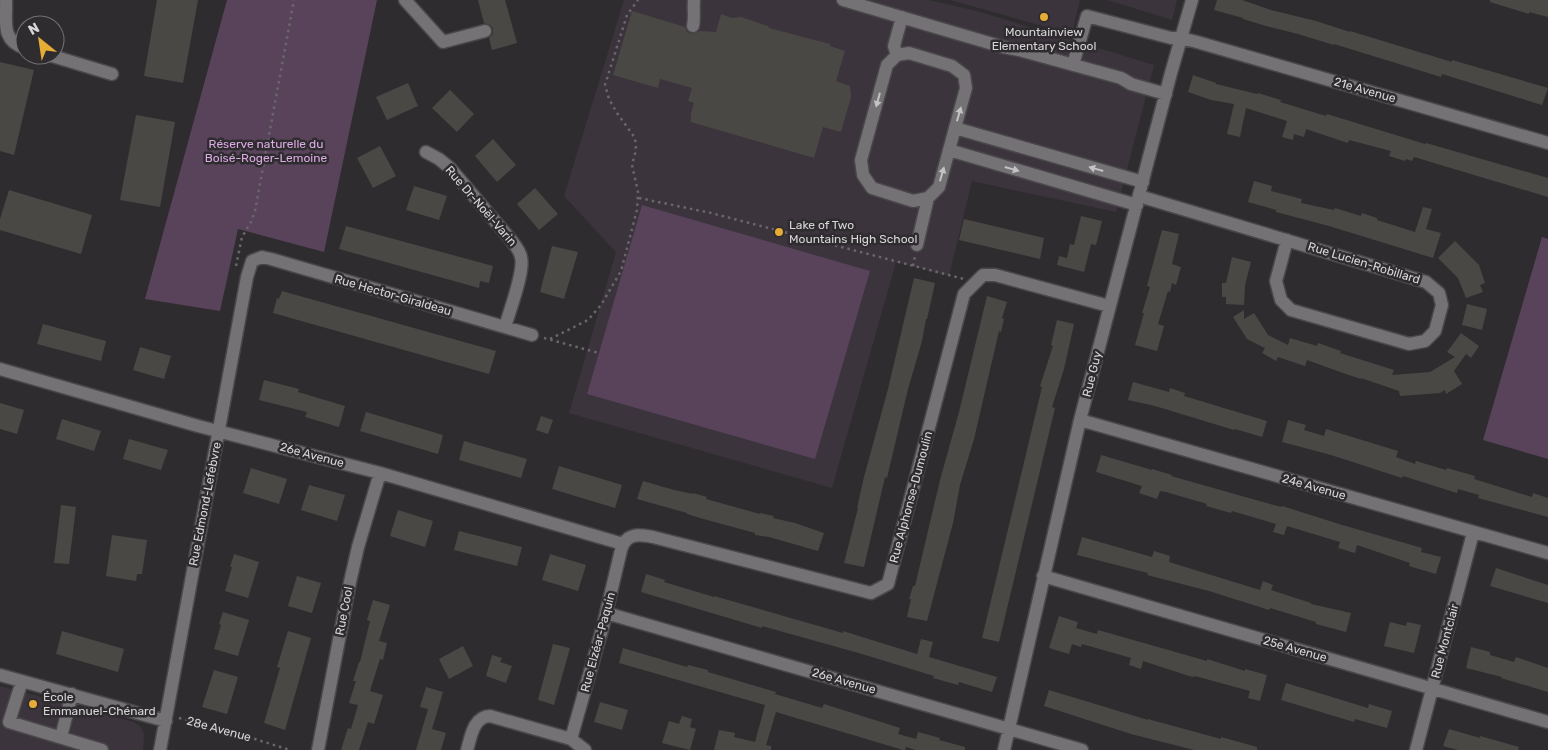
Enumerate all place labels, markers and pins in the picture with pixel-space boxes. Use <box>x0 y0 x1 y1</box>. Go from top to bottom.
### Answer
marker: Mountainview Elementary School <box>1038 11 1050 23</box>
place label: Mountainview Elementary School <box>992 25 1096 53</box>
place label: Lake of Two Mountains High School <box>789 218 917 246</box>
marker: Lake of Two Mountains High School <box>773 226 785 238</box>
place label: École Emmanuel-Chénard <box>43 690 156 718</box>
marker: École Emmanuel-Chénard <box>27 698 39 710</box>

